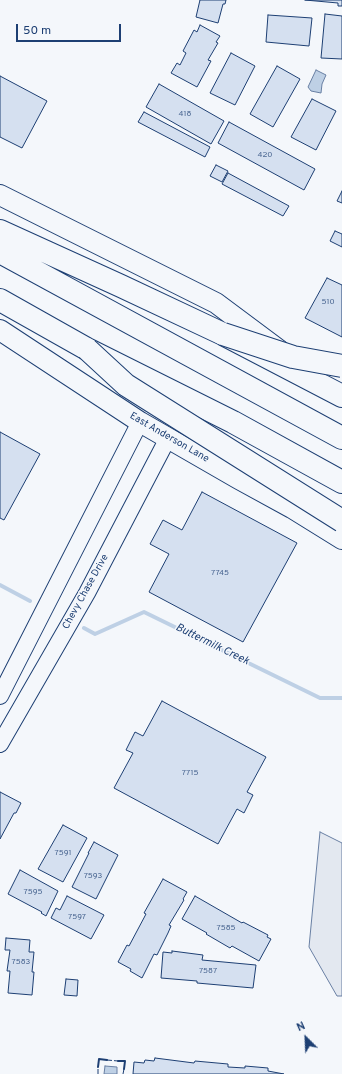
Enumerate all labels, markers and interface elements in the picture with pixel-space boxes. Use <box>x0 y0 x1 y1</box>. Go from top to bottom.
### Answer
scale bar <box>18 16 123 42</box>
text: 50 m <box>23 23 51 39</box>
house number: 418 <box>179 109 191 119</box>
house number: 420 <box>258 150 272 160</box>
house number: 510 <box>321 297 335 307</box>
street label: East Anderson Lane <box>127 410 211 466</box>
street label: Chevy Chase Drive <box>60 552 112 632</box>
house number: 7745 <box>211 568 229 578</box>
water label: Buttermilk Creek <box>173 621 251 669</box>
house number: 7715 <box>182 768 198 778</box>
house number: 7591 <box>55 848 71 858</box>
house number: 7593 <box>84 871 102 881</box>
house number: 7595 <box>24 887 42 897</box>
house number: 7597 <box>68 912 86 922</box>
house number: 7585 <box>217 923 235 933</box>
house number: 7583 <box>12 957 30 967</box>
house number: 7587 <box>199 966 217 976</box>
north arrow <box>286 1018 326 1058</box>
text: N <box>295 1019 308 1035</box>

